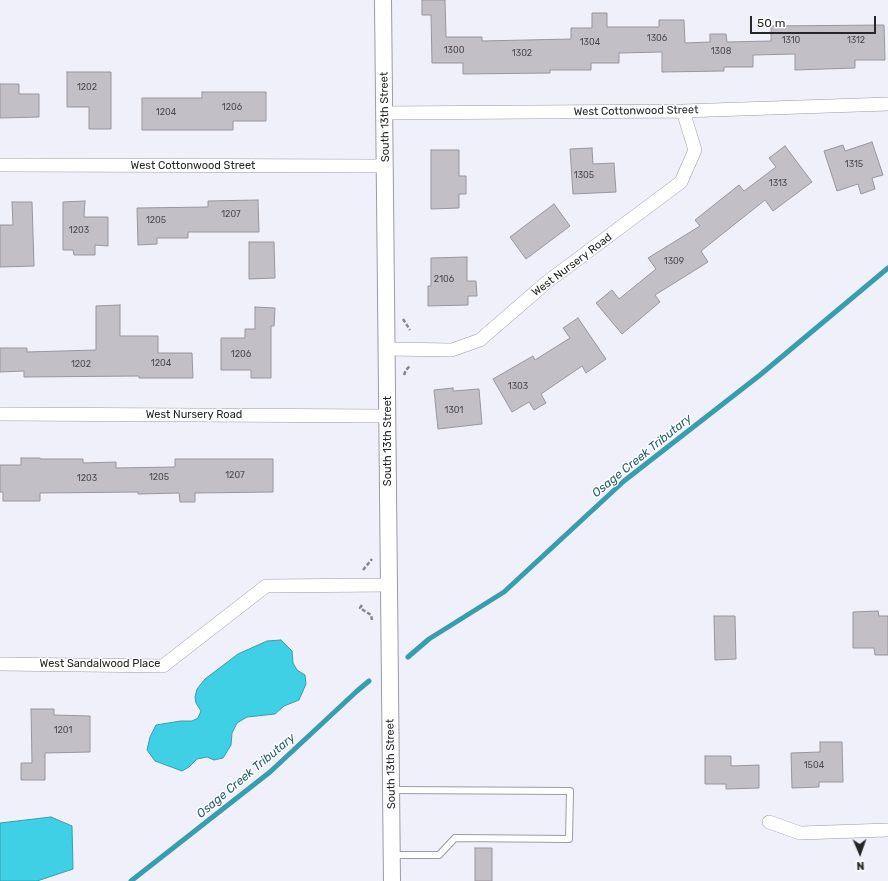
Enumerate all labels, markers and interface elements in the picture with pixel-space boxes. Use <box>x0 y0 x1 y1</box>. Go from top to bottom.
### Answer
scale bar <box>752 8 878 34</box>
text: 50 m <box>757 16 785 30</box>
house number: 1306 <box>647 33 667 43</box>
house number: 1310 <box>782 35 800 45</box>
house number: 1312 <box>847 35 865 45</box>
house number: 1304 <box>580 37 600 47</box>
house number: 1300 <box>444 45 464 55</box>
house number: 1308 <box>711 46 731 56</box>
house number: 1302 <box>512 48 532 58</box>
street label: South 13th Street <box>378 72 392 162</box>
house number: 1202 <box>77 82 97 92</box>
house number: 1206 <box>222 102 242 112</box>
street label: West Cottonwood Street <box>574 103 698 119</box>
house number: 1204 <box>156 107 176 117</box>
street label: West Cottonwood Street <box>131 159 255 173</box>
house number: 1315 <box>845 159 863 169</box>
house number: 1305 <box>574 170 594 180</box>
house number: 1313 <box>769 178 787 188</box>
house number: 1207 <box>221 209 241 219</box>
house number: 1205 <box>146 215 166 225</box>
house number: 1203 <box>69 225 89 235</box>
street label: West Nursery Road <box>529 231 615 299</box>
house number: 1309 <box>664 256 684 266</box>
house number: 2106 <box>434 274 454 284</box>
house number: 1206 <box>231 349 251 359</box>
house number: 1204 <box>151 358 171 368</box>
house number: 1202 <box>71 359 91 369</box>
house number: 1303 <box>508 381 528 391</box>
street label: South 13th Street <box>381 396 395 486</box>
house number: 1301 <box>445 405 463 415</box>
street label: West Nursery Road <box>146 408 242 422</box>
water label: Osage Creek Tributary <box>589 411 695 501</box>
house number: 1207 <box>225 470 245 480</box>
house number: 1205 <box>149 472 169 482</box>
house number: 1203 <box>77 473 97 483</box>
street label: West Sandalwood Place <box>40 657 160 671</box>
street label: South 13th Street <box>384 719 398 809</box>
house number: 1201 <box>54 725 72 735</box>
water label: Osage Creek Tributary <box>194 731 298 821</box>
house number: 1504 <box>804 760 824 770</box>
north arrow <box>840 833 880 873</box>
text: N <box>856 859 865 872</box>

